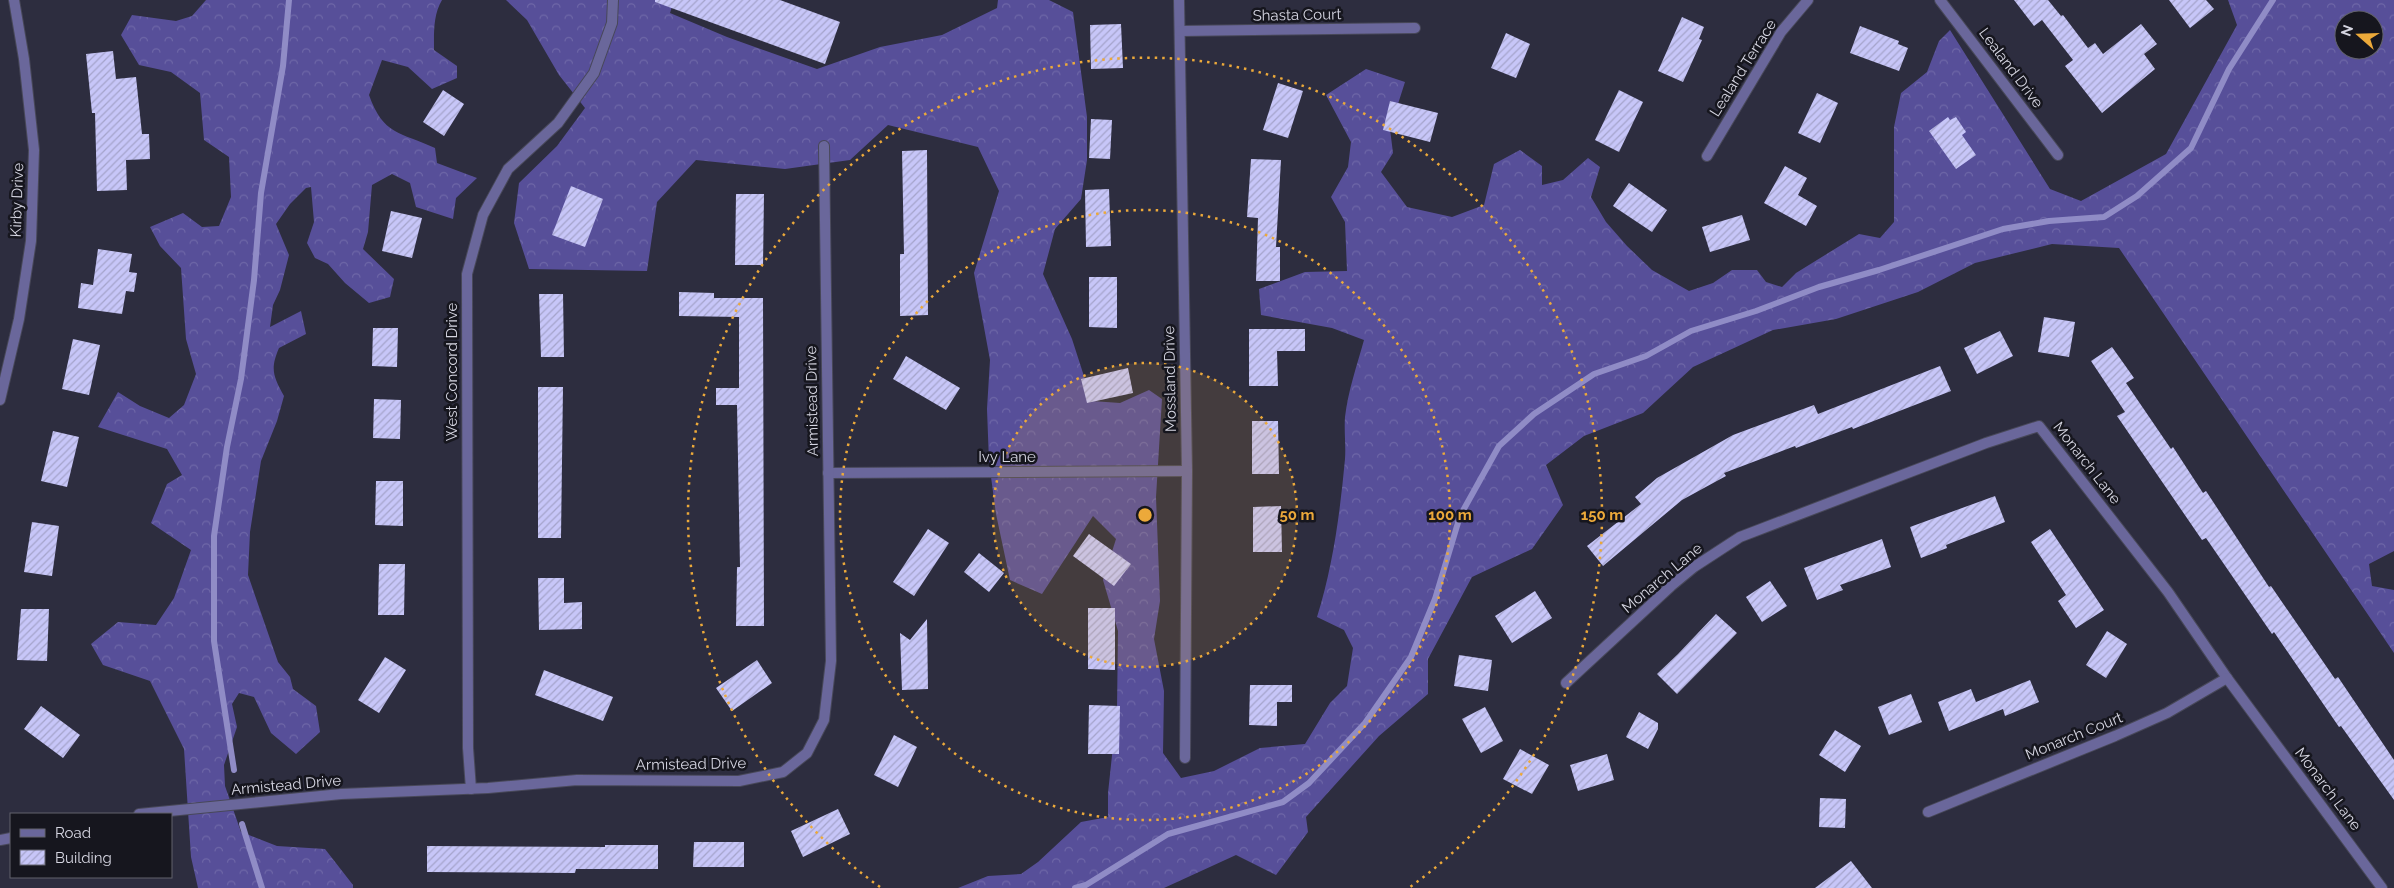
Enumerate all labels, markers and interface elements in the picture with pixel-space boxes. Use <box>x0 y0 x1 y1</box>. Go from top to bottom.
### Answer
street label: Shasta Court <box>1252 5 1342 25</box>
north arrow <box>2334 10 2384 60</box>
street label: Lealand Terrace <box>1706 16 1780 120</box>
text: N <box>2337 23 2356 38</box>
street label: Lealand Drive <box>1975 24 2047 112</box>
street label: Kirby Drive <box>7 162 27 238</box>
street label: West Concord Drive <box>443 302 461 441</box>
street label: Mossland Drive <box>1160 325 1180 432</box>
street label: Armistead Drive <box>802 345 822 456</box>
street label: Monarch Lane <box>2049 418 2125 508</box>
street label: Ivy Lane <box>978 448 1036 466</box>
centre of rings <box>1136 506 1154 524</box>
text: 50 m <box>1279 506 1315 524</box>
text: 100 m <box>1428 506 1472 524</box>
text: 150 m <box>1581 506 1623 524</box>
street label: Monarch Lane <box>1618 539 1706 617</box>
street label: Monarch Court <box>2023 708 2125 764</box>
street label: Monarch Lane <box>2291 744 2365 834</box>
street label: Armistead Drive <box>636 754 747 774</box>
street label: Armistead Drive <box>230 771 342 799</box>
legend <box>10 813 172 878</box>
text: Road <box>55 824 91 842</box>
text: Building <box>55 849 112 867</box>

